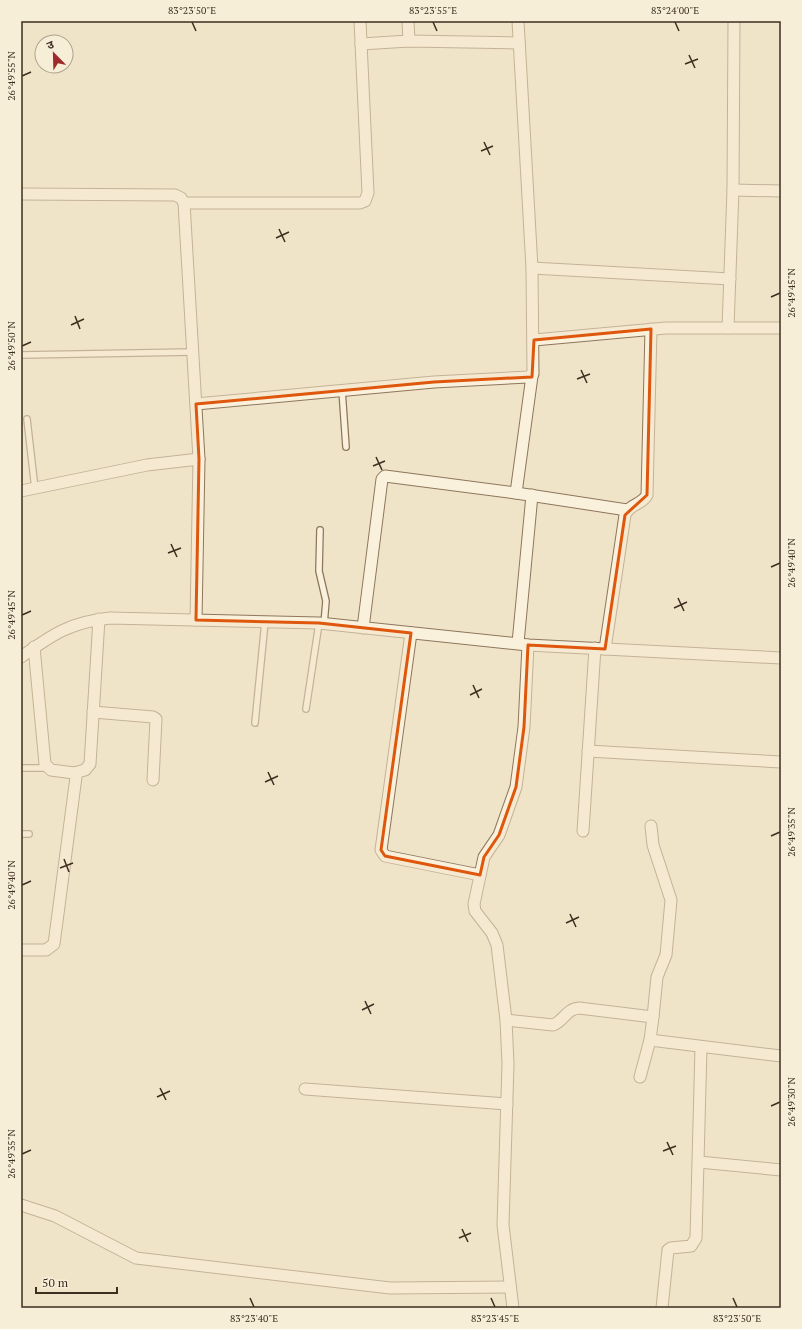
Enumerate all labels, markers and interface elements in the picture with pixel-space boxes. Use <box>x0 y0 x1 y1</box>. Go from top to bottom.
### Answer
text: 83°23'50"E <box>168 4 216 17</box>
text: 83°23'55"E <box>409 4 457 17</box>
text: 83°24'00"E <box>651 4 699 17</box>
north arrow <box>34 34 74 74</box>
text: उ <box>44 37 56 52</box>
text: 26°49'55"N <box>5 51 18 101</box>
text: 26°49'45"N <box>785 268 798 318</box>
text: 26°49'50"N <box>5 321 18 371</box>
text: 26°49'40"N <box>785 538 798 588</box>
text: 26°49'45"N <box>5 590 18 640</box>
text: 26°49'35"N <box>785 807 798 857</box>
text: 26°49'40"N <box>5 860 18 910</box>
text: 26°49'30"N <box>785 1077 798 1127</box>
text: 26°49'35"N <box>5 1129 18 1179</box>
scale bar <box>36 1269 117 1295</box>
text: 50 m <box>42 1275 69 1290</box>
text: 83°23'40"E <box>230 1312 278 1325</box>
text: 83°23'45"E <box>471 1312 519 1325</box>
text: 83°23'50"E <box>713 1312 761 1325</box>

